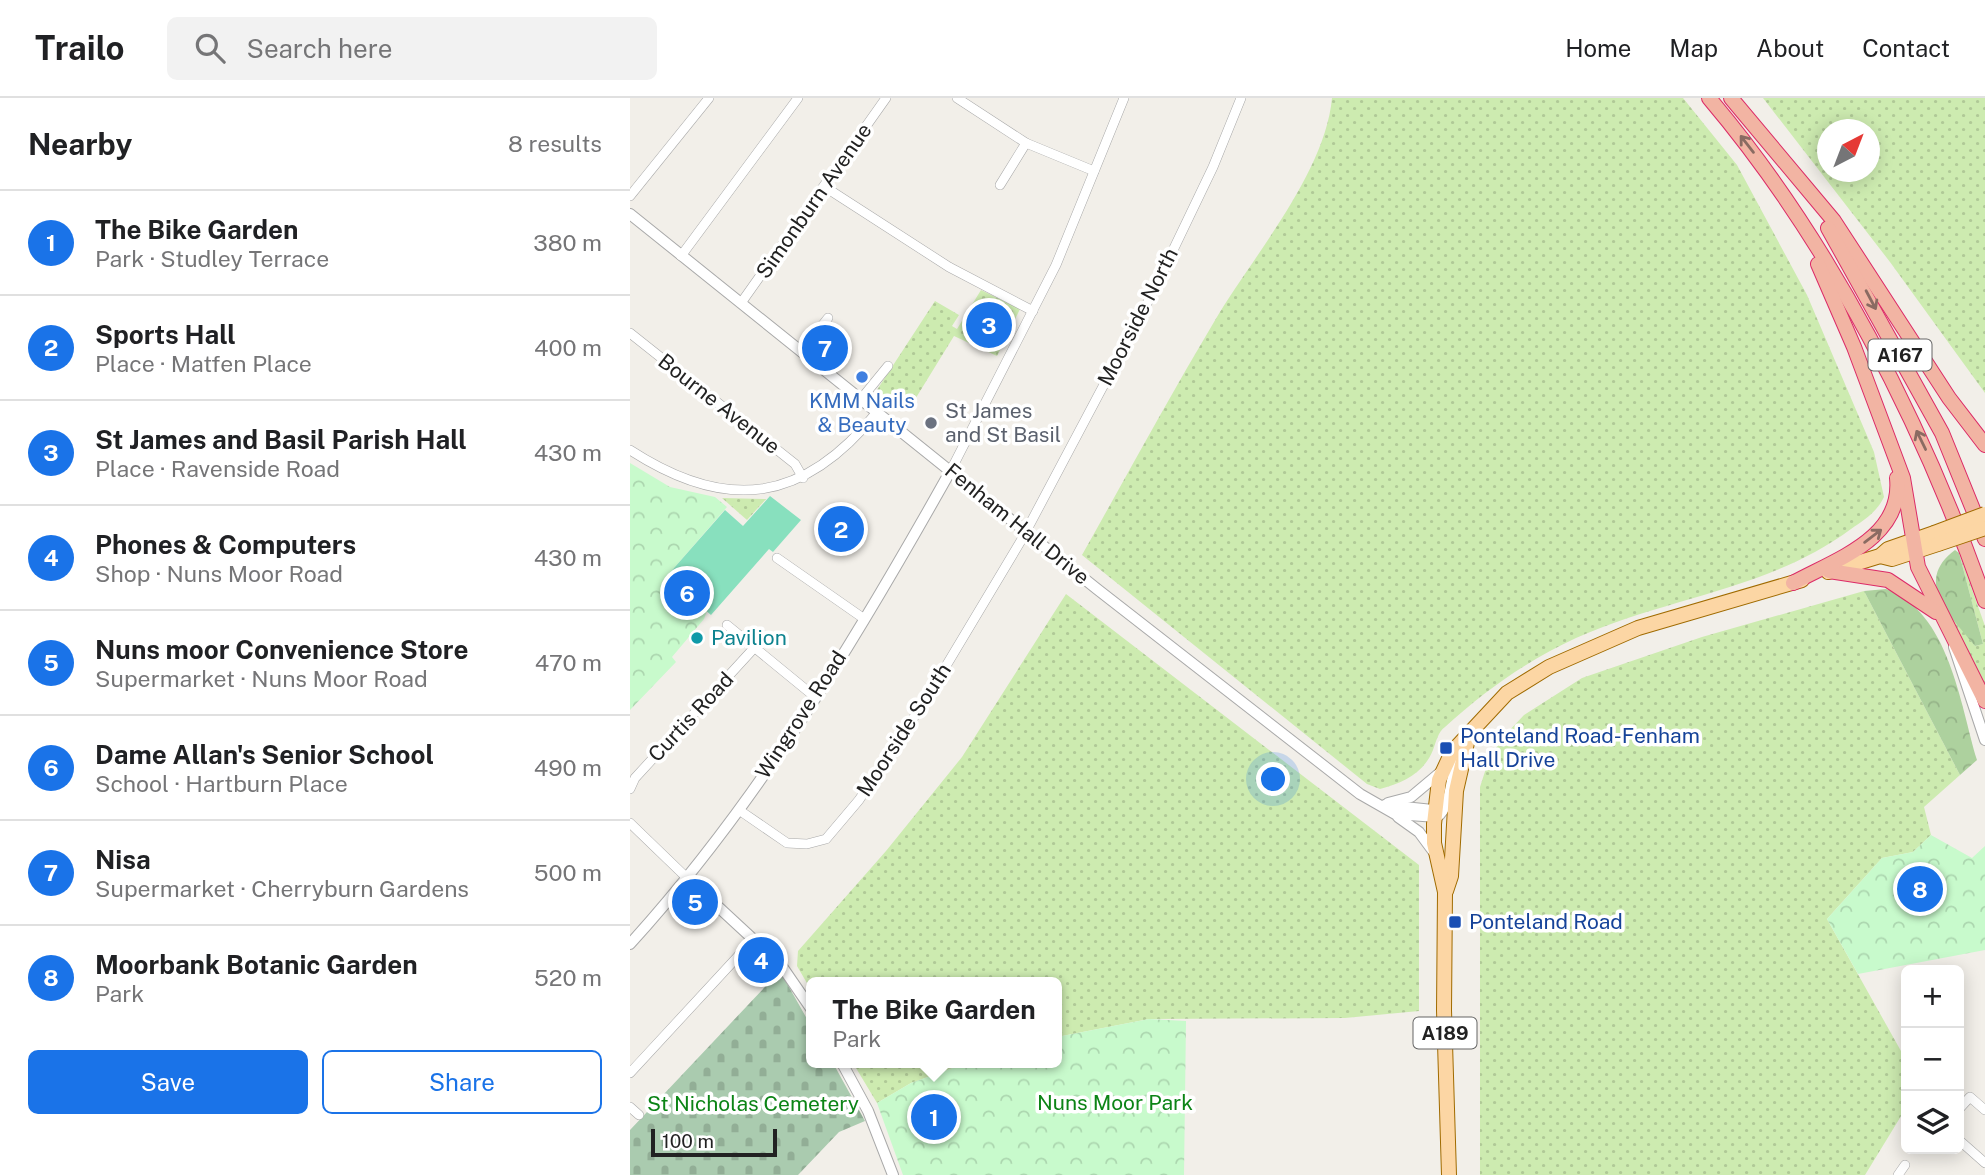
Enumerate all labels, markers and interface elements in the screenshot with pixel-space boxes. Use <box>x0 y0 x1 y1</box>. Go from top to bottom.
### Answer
search box <box>167 17 657 80</box>
text: Trailo <box>35 29 125 67</box>
icon: search <box>191 29 229 67</box>
text: Search here <box>247 33 392 64</box>
text: Home <box>1565 34 1631 62</box>
text: Map <box>1669 34 1718 62</box>
text: About <box>1756 34 1824 62</box>
text: Contact <box>1862 34 1950 62</box>
street label: Simonburn Avenue <box>751 118 877 283</box>
north arrow <box>1817 119 1880 182</box>
text: Nearby <box>28 126 132 162</box>
text: 8 results <box>508 130 602 157</box>
one-way arrow <box>1740 135 1755 153</box>
text: The Bike Garden <box>95 214 299 245</box>
text: 1 <box>46 229 56 256</box>
text: 380 m <box>533 229 602 256</box>
street label: Moorside North <box>1092 244 1183 390</box>
text: Park · Studley Terrace <box>95 245 329 272</box>
one-way arrow <box>1864 289 1878 310</box>
pin: 3 <box>966 299 1012 351</box>
text: Sports Hall <box>95 319 236 350</box>
pin: 7 <box>802 322 848 374</box>
text: 2 <box>44 334 58 361</box>
text: 400 m <box>534 334 602 361</box>
road number: A167 <box>1868 340 1932 370</box>
street label: Bourne Avenue <box>653 348 785 459</box>
text: Place · Matfen Place <box>95 350 312 377</box>
marker: KMM Nails & Beauty <box>854 369 870 385</box>
place label: KMM Nails & Beauty <box>809 388 915 437</box>
place label: St James and St Basil <box>945 398 1061 447</box>
marker: St James and St Basil <box>923 415 939 431</box>
text: St James and Basil Parish Hall <box>95 424 467 455</box>
one-way arrow <box>1914 430 1928 451</box>
text: 3 <box>43 439 59 466</box>
text: 430 m <box>534 439 602 466</box>
text: Place · Ravenside Road <box>95 455 340 482</box>
street label: Fenham Hall Drive <box>940 458 1095 589</box>
pin: 2 <box>818 503 864 555</box>
text: Phones & Computers <box>95 529 356 560</box>
one-way arrow <box>1863 529 1881 544</box>
text: 4 <box>43 544 59 571</box>
text: 430 m <box>534 544 602 571</box>
text: Shop · Nuns Moor Road <box>95 560 343 587</box>
pin: 6 <box>664 567 710 619</box>
place label: Pavilion <box>711 625 787 650</box>
marker: Pavilion <box>689 630 705 646</box>
text: Nuns moor Convenience Store <box>95 634 468 665</box>
street label: Wingrove Road <box>750 646 851 783</box>
text: 5 <box>43 649 59 676</box>
text: 470 m <box>535 649 602 676</box>
street label: Moorside South <box>851 658 956 801</box>
text: Supermarket · Nuns Moor Road <box>95 665 428 692</box>
street label: Curtis Road <box>643 667 738 767</box>
place label: Ponteland Road-Fenham Hall Drive <box>1460 723 1700 772</box>
text: Dame Allan's Senior School <box>95 739 434 770</box>
marker: Ponteland Road-Fenham Hall Drive <box>1438 740 1454 756</box>
text: 6 <box>43 754 59 781</box>
text: 490 m <box>534 754 602 781</box>
your location <box>1256 762 1290 796</box>
text: School · Hartburn Place <box>95 770 348 797</box>
text: Nisa <box>95 844 151 875</box>
text: 7 <box>44 859 58 886</box>
text: 500 m <box>534 859 602 886</box>
pin: 8 <box>1897 863 1943 915</box>
text: Supermarket · Cherryburn Gardens <box>95 875 469 902</box>
pin: 5 <box>672 876 718 928</box>
place label: Ponteland Road <box>1469 909 1623 934</box>
marker: Ponteland Road <box>1447 914 1463 930</box>
pin: 4 <box>738 934 784 986</box>
text: Moorbank Botanic Garden <box>95 949 418 980</box>
text: 8 <box>43 964 59 991</box>
text: 520 m <box>534 964 602 991</box>
map controls <box>1901 965 1964 1154</box>
button: + <box>1901 965 1964 1028</box>
popup <box>806 977 1062 1068</box>
text: Park <box>95 980 144 1007</box>
text: The Bike Garden <box>832 994 1036 1025</box>
road number: A189 <box>1414 1018 1476 1049</box>
text: Park <box>832 1025 881 1052</box>
button: − <box>1901 1028 1964 1091</box>
button: Save <box>28 1050 308 1114</box>
button: Share <box>322 1050 602 1114</box>
park label: Nuns Moor Park <box>1037 1090 1193 1115</box>
park label: St Nicholas Cemetery <box>647 1091 859 1116</box>
pin: 1 <box>911 1091 957 1143</box>
button: layers <box>1901 1091 1964 1154</box>
scale bar <box>651 1126 777 1158</box>
text: 100 m <box>662 1130 714 1152</box>

